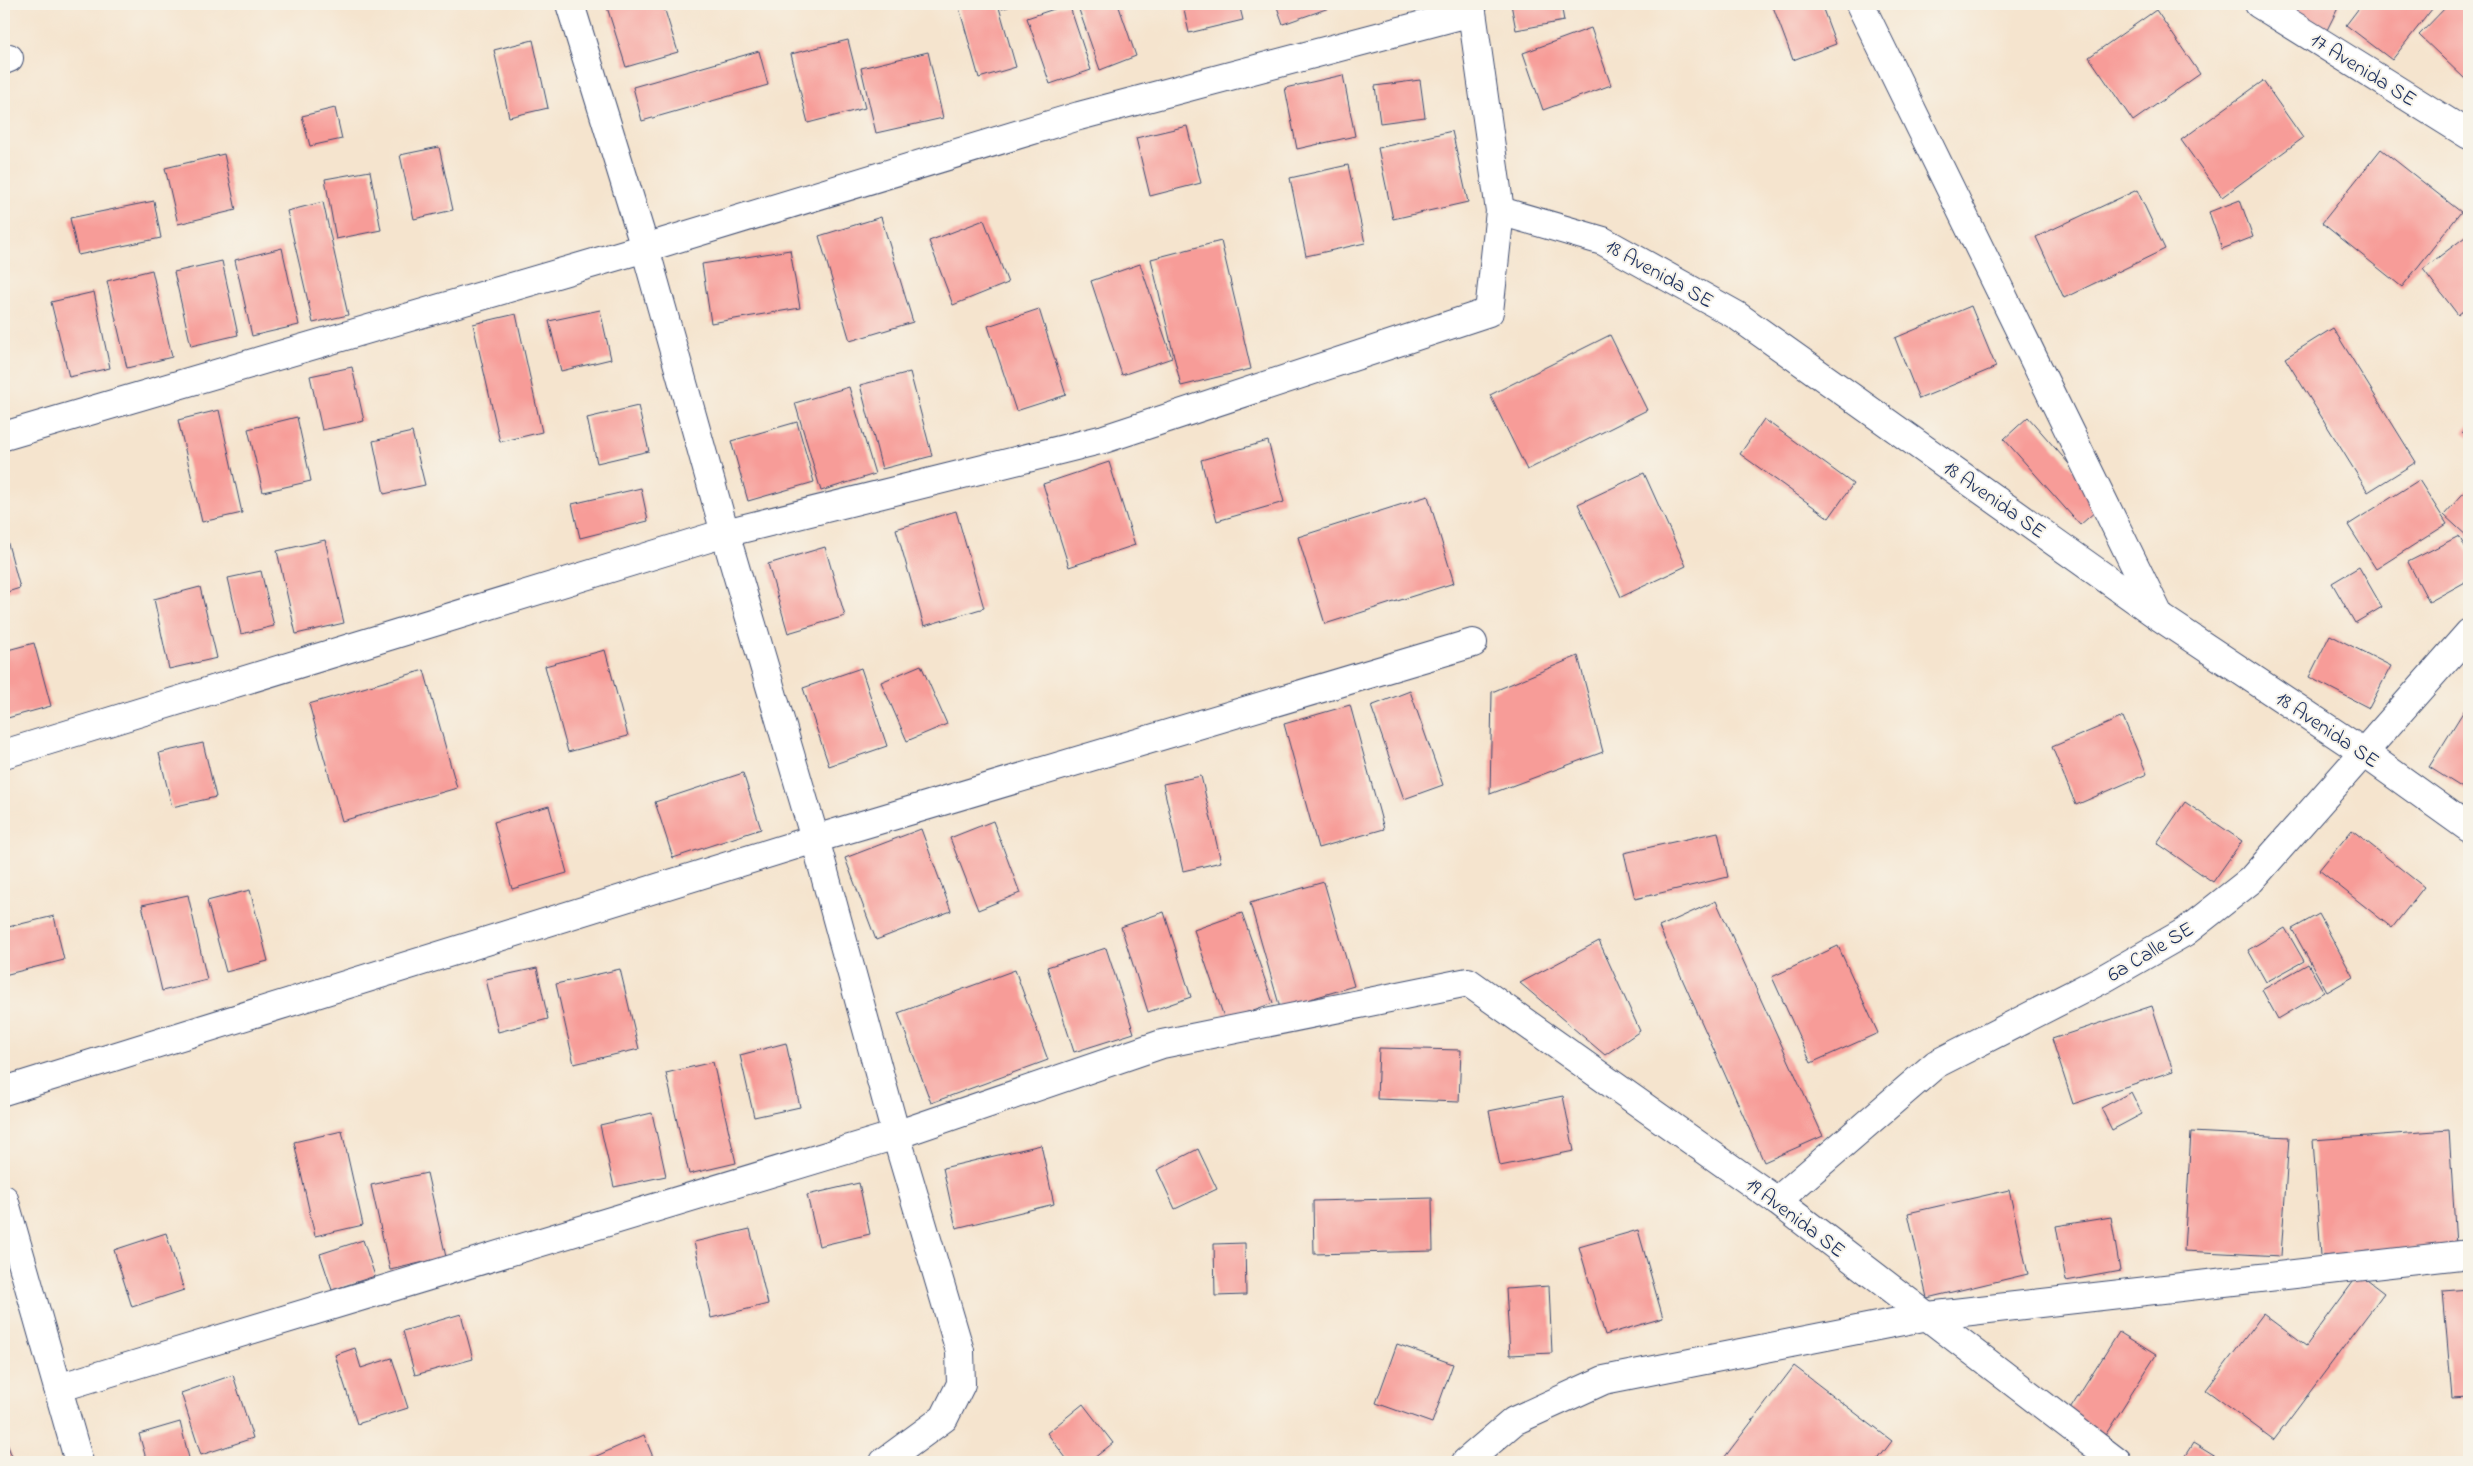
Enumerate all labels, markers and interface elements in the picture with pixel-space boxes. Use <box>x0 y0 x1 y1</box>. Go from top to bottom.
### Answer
street label: 17 Avenida SE <box>2304 26 2422 115</box>
street label: 18 Avenida SE <box>1599 233 1719 317</box>
street label: 18 Avenida SE <box>1936 454 2051 547</box>
street label: 18 Avenida SE <box>2269 685 2385 777</box>
street label: 6a Calle SE <box>2102 915 2200 990</box>
street label: 19 Avenida SE <box>1739 1171 1851 1266</box>

